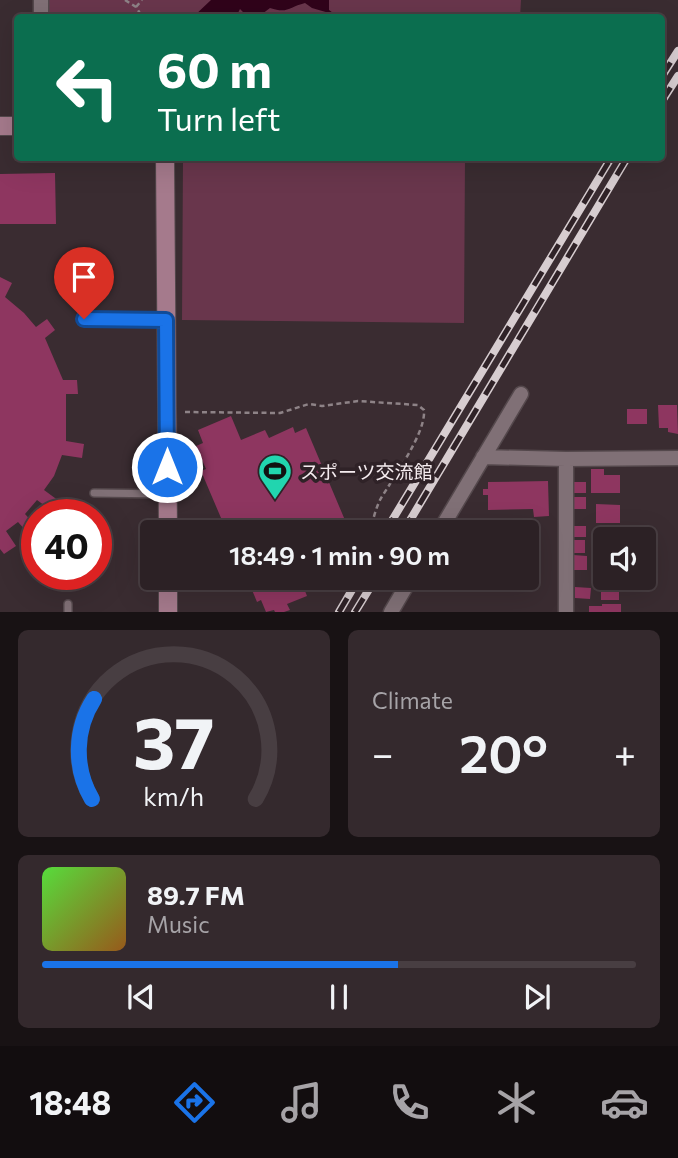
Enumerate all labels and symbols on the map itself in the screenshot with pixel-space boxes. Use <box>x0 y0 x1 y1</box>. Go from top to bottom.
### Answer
pin <box>54 247 114 319</box>
position arrow <box>130 430 204 504</box>
sports icon: スポーツ交流館 <box>256 452 294 501</box>
place label: スポーツ交流館 <box>300 460 433 483</box>
speed limit sign: 40 <box>21 499 112 590</box>

